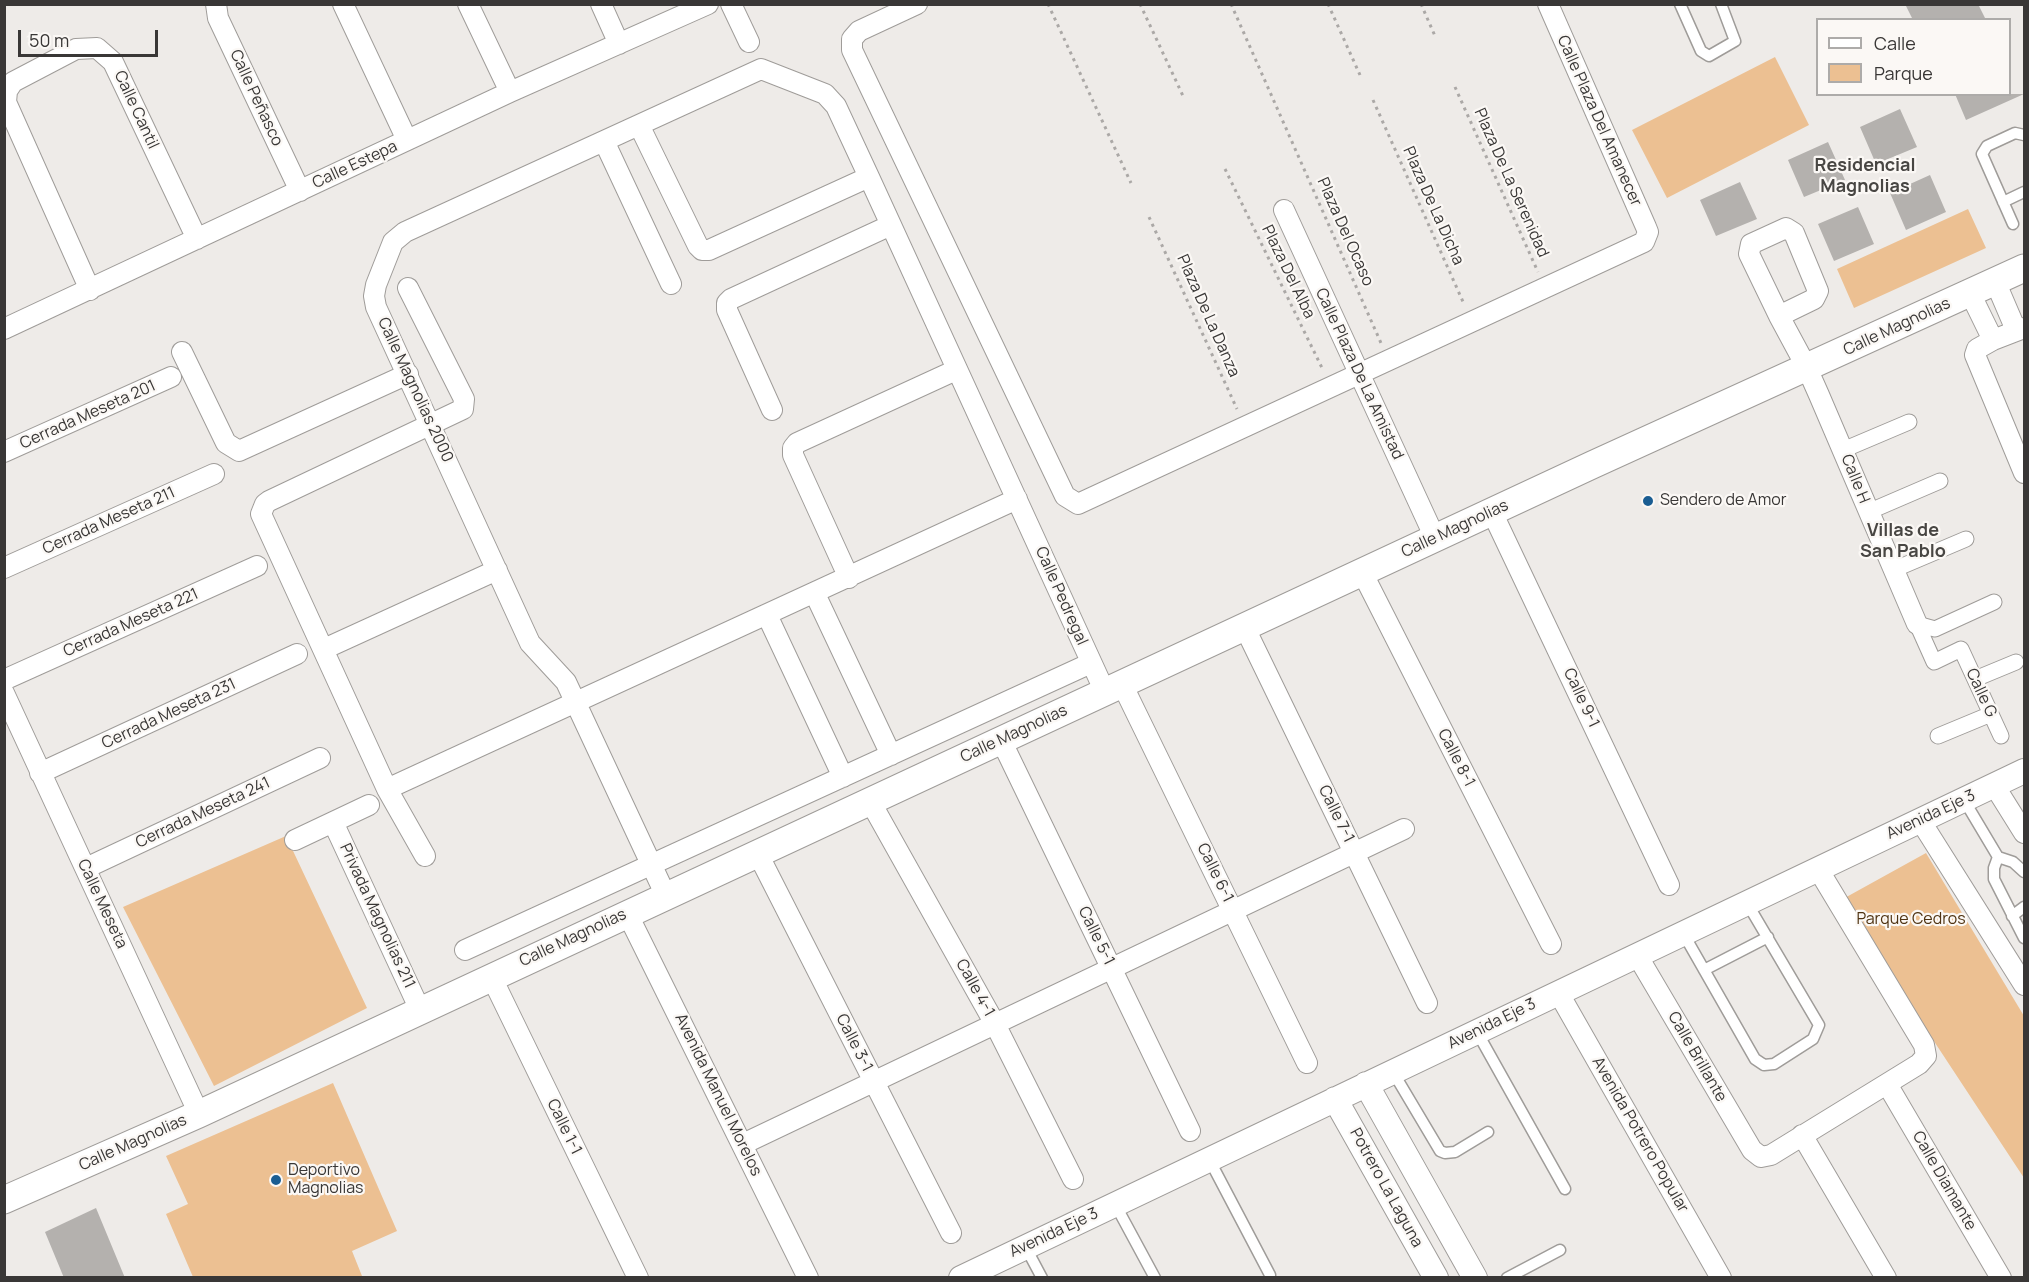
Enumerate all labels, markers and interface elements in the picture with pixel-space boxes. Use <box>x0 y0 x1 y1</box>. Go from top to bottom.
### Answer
scale bar <box>21 18 160 56</box>
legend <box>1816 18 2011 96</box>
text: 50 m <box>29 28 69 52</box>
text: Calle <box>1874 31 1916 55</box>
street label: Calle Plaza Del Amanecer <box>1553 33 1645 209</box>
street label: Calle Peñasco <box>225 47 287 149</box>
text: Parque <box>1874 61 1933 85</box>
street label: Calle Cantil <box>110 68 162 152</box>
street label: Plaza De La Serenidad <box>1469 106 1553 260</box>
street label: Calle Estepa <box>310 137 400 193</box>
street label: Plaza De La Dicha <box>1398 144 1468 268</box>
district label: Residencial Magnolias <box>1815 155 1915 198</box>
street label: Plaza Del Ocaso <box>1313 175 1377 289</box>
street label: Plaza Del Alba <box>1257 222 1319 322</box>
street label: Plaza De La Danza <box>1172 252 1244 380</box>
street label: Calle Plaza De La Amistad <box>1311 285 1407 463</box>
street label: Calle Magnolias <box>1840 294 1954 360</box>
street label: Calle Magnolias 2000 <box>373 315 457 465</box>
street label: Cerrada Meseta 201 <box>17 376 159 454</box>
street label: Calle H <box>1836 452 1874 506</box>
street label: Cerrada Meseta 211 <box>40 483 178 559</box>
place label: Sendero de Amor <box>1660 491 1786 511</box>
marker: Sendero de Amor <box>1641 494 1655 508</box>
street label: Calle Magnolias <box>1398 496 1512 562</box>
district label: Villas de San Pablo <box>1860 520 1946 562</box>
street label: Calle Pedregal <box>1031 544 1091 648</box>
street label: Cerrada Meseta 221 <box>60 585 202 661</box>
street label: Calle 9-1 <box>1559 665 1603 731</box>
street label: Calle G <box>1961 666 2001 720</box>
street label: Cerrada Meseta 231 <box>99 675 239 753</box>
street label: Calle Magnolias <box>957 701 1071 767</box>
street label: Calle 8-1 <box>1433 726 1479 790</box>
street label: Cerrada Meseta 241 <box>133 773 273 853</box>
street label: Calle 7-1 <box>1314 782 1358 846</box>
street label: Avenida Eje 3 <box>1884 786 1978 844</box>
street label: Calle 6-1 <box>1193 840 1237 906</box>
street label: Privada Magnolias 211 <box>335 841 419 991</box>
street label: Calle Meseta <box>73 856 131 952</box>
street label: Calle 5-1 <box>1074 904 1118 968</box>
street label: Calle Magnolias <box>516 905 630 971</box>
park label: Parque Cedros <box>1856 910 1966 930</box>
street label: Calle 4-1 <box>951 956 999 1020</box>
street label: Avenida Eje 3 <box>1445 994 1539 1054</box>
street label: Calle Brillante <box>1663 1008 1731 1106</box>
street label: Avenida Manuel Morelos <box>670 1011 766 1179</box>
street label: Calle 3-1 <box>831 1011 877 1075</box>
street label: Avenida Potrero Popular <box>1588 1054 1692 1216</box>
street label: Calle 1-1 <box>542 1096 586 1158</box>
street label: Calle Magnolias <box>76 1111 190 1175</box>
street label: Potrero La Laguna <box>1345 1125 1427 1251</box>
street label: Calle Diamante <box>1908 1128 1980 1234</box>
place label: Deportivo Magnolias <box>288 1161 363 1199</box>
marker: Deportivo Magnolias <box>269 1173 283 1187</box>
street label: Avenida Eje 3 <box>1007 1204 1101 1262</box>

